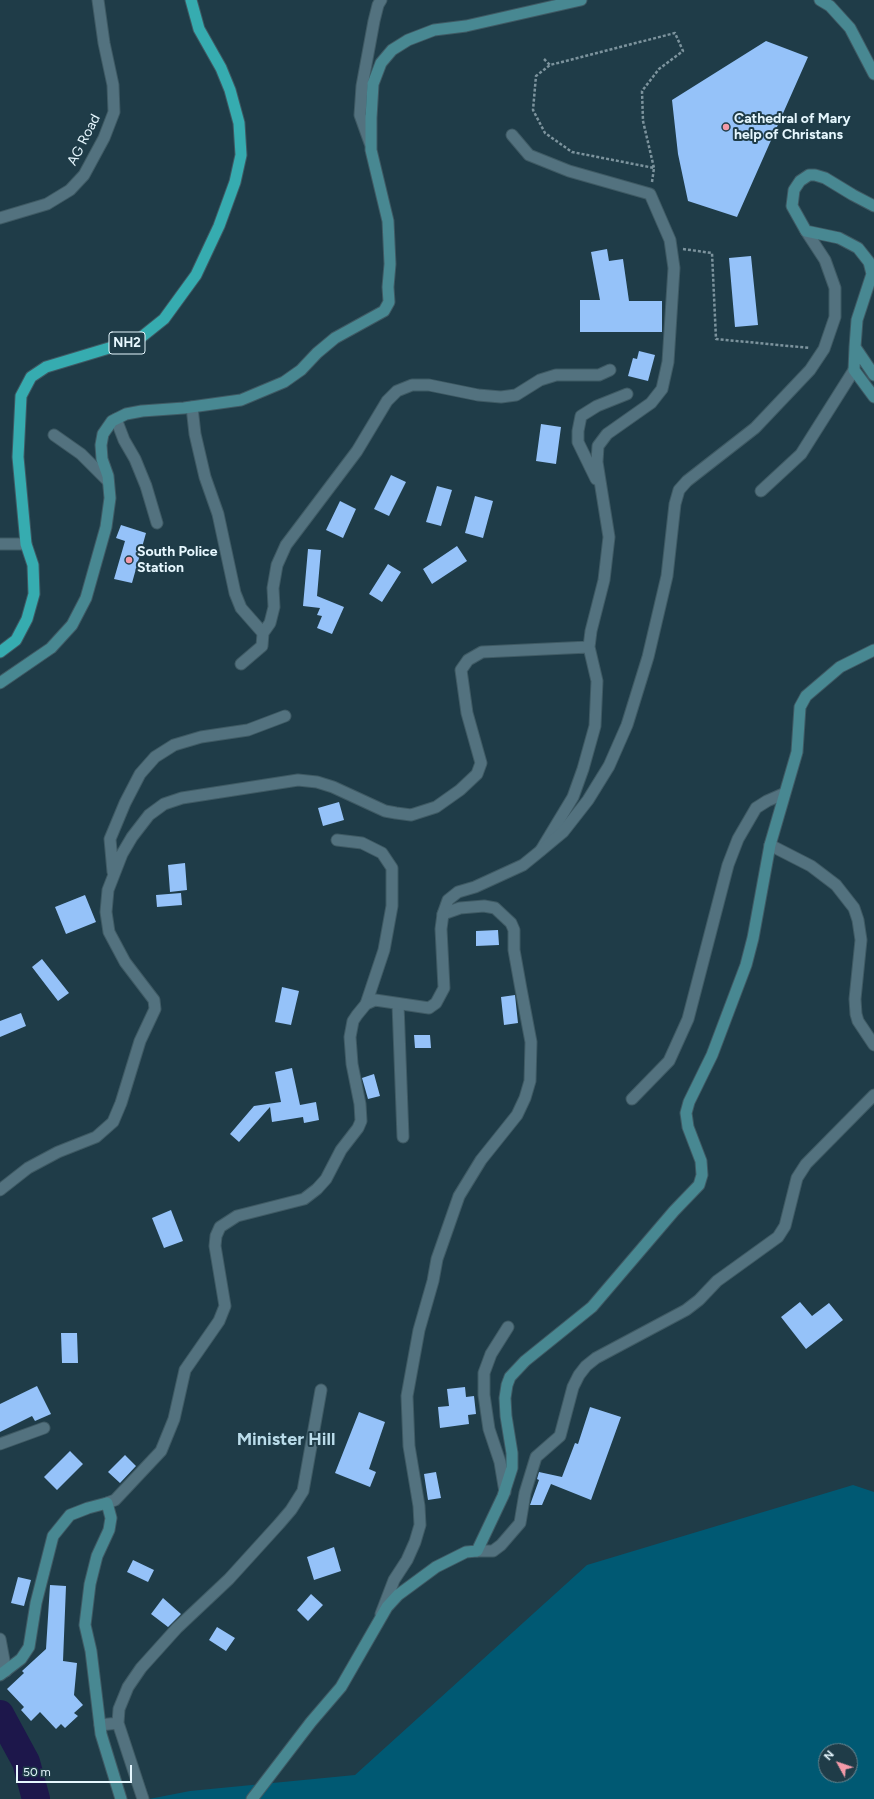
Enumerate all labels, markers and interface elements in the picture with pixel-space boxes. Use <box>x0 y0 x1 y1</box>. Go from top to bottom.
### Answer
street label: AG Road <box>64 111 104 169</box>
place label: Cathedral of Mary help of Christans <box>734 111 851 144</box>
marker: Cathedral of Mary help of Christans <box>721 122 731 132</box>
road number: NH2 <box>109 332 145 354</box>
place label: South Police Station <box>137 544 217 576</box>
marker: South Police Station <box>124 555 134 565</box>
district label: Minister Hill <box>237 1429 335 1451</box>
north arrow <box>818 1743 858 1783</box>
text: N <box>821 1748 837 1763</box>
scale bar <box>18 1757 134 1783</box>
text: 50 m <box>23 1765 51 1779</box>

